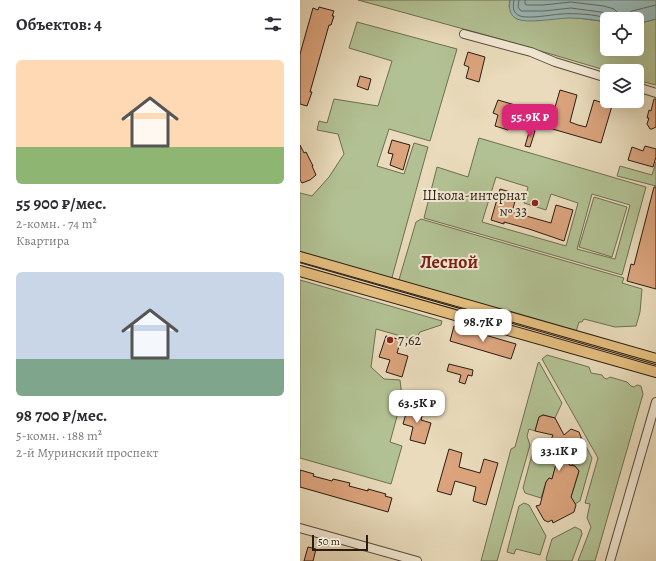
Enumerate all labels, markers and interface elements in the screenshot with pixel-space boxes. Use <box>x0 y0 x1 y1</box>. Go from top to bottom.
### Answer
map controls <box>600 12 644 108</box>
button: locate <box>600 12 644 56</box>
text: Объектов: 4 <box>16 13 102 36</box>
icon: filters <box>262 13 284 35</box>
button: layers <box>600 64 644 108</box>
icon: home <box>114 86 186 158</box>
pin: 55.9K ₽ <box>493 104 567 138</box>
text: 55.9K ₽ <box>511 108 549 125</box>
place label: Школа-интернат № 33 <box>422 186 527 221</box>
text: 55 900 ₽/мес. <box>16 192 107 215</box>
marker: Школа-интернат № 33 <box>530 198 540 208</box>
text: 2-комн. · 74 m² <box>16 215 97 232</box>
text: Квартира <box>16 232 70 249</box>
district label: Лесной <box>420 250 478 274</box>
icon: home <box>114 298 186 370</box>
pin: 98.7K ₽ <box>446 309 520 343</box>
text: 98.7K ₽ <box>464 313 502 330</box>
place label: 7,62 <box>398 331 421 350</box>
marker: 7,62 <box>385 335 395 345</box>
pin: 63.5K ₽ <box>380 390 454 424</box>
text: 63.5K ₽ <box>398 394 436 411</box>
text: 98 700 ₽/мес. <box>16 404 108 427</box>
text: 5-комн. · 188 m² <box>16 427 102 444</box>
pin: 33.1K ₽ <box>522 438 596 472</box>
text: 33.1K ₽ <box>541 442 577 459</box>
text: 2-й Муринский проспект <box>16 444 158 461</box>
scale bar <box>312 533 368 552</box>
text: 50 m <box>318 534 340 549</box>

